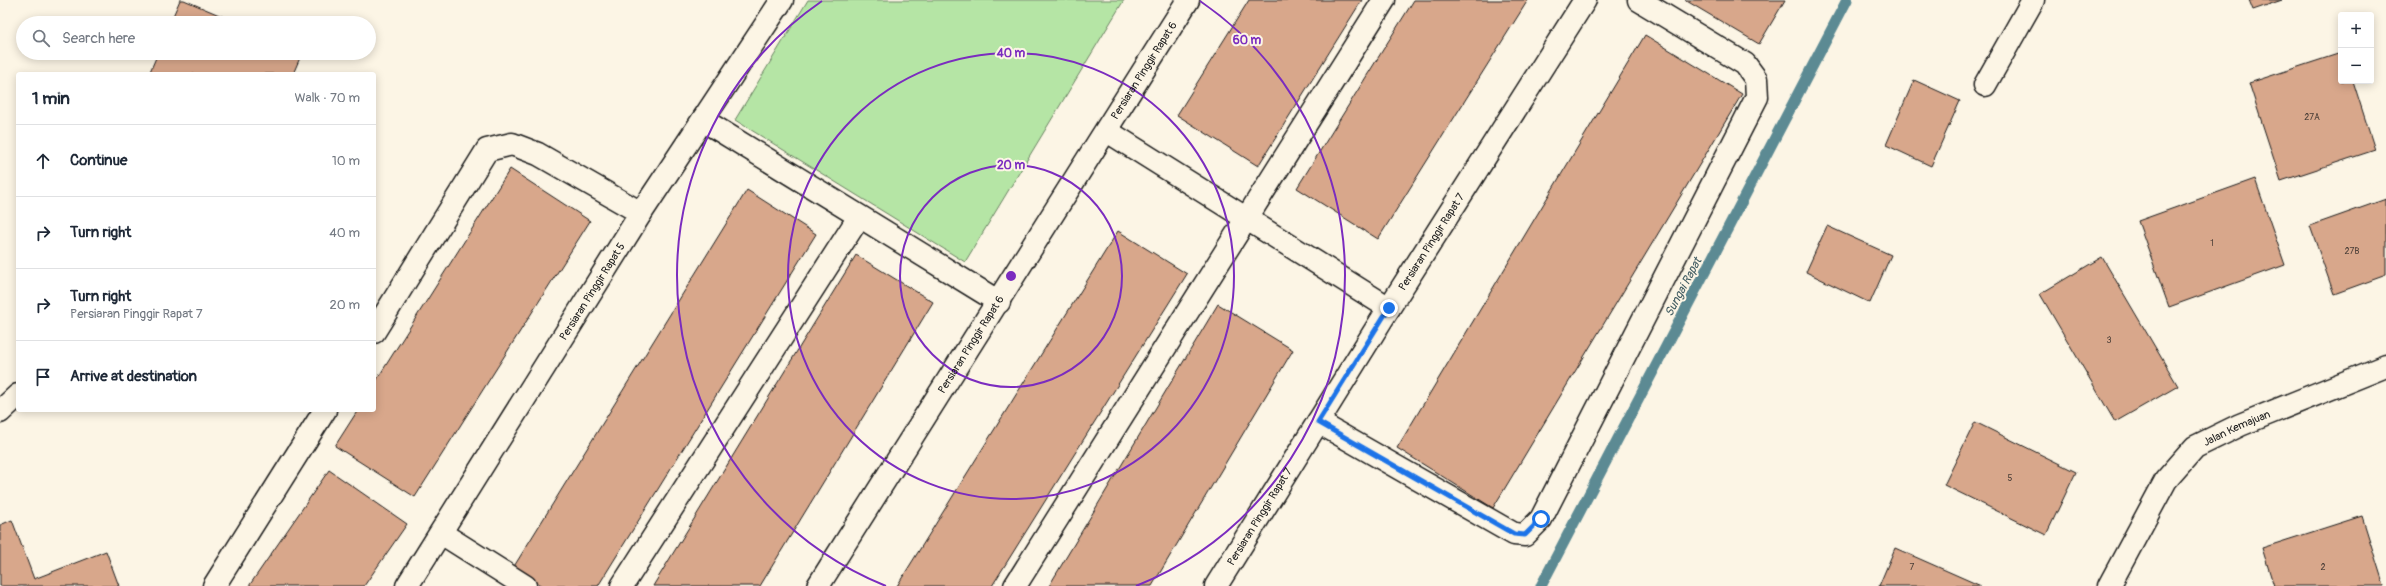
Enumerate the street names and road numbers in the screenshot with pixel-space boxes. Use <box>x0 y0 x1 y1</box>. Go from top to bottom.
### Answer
street label: Persiaran Pinggir Rapat 6 <box>1108 19 1180 122</box>
street label: Persiaran Pinggir Rapat 7 <box>1396 191 1467 293</box>
street label: Persiaran Pinggir Rapat 5 <box>557 240 628 343</box>
street label: Persiaran Pinggir Rapat 6 <box>935 293 1007 396</box>
street label: Jalan Kemajuan <box>2201 408 2272 449</box>
street label: Persiaran Pinggir Rapat 7 <box>1224 465 1295 568</box>

